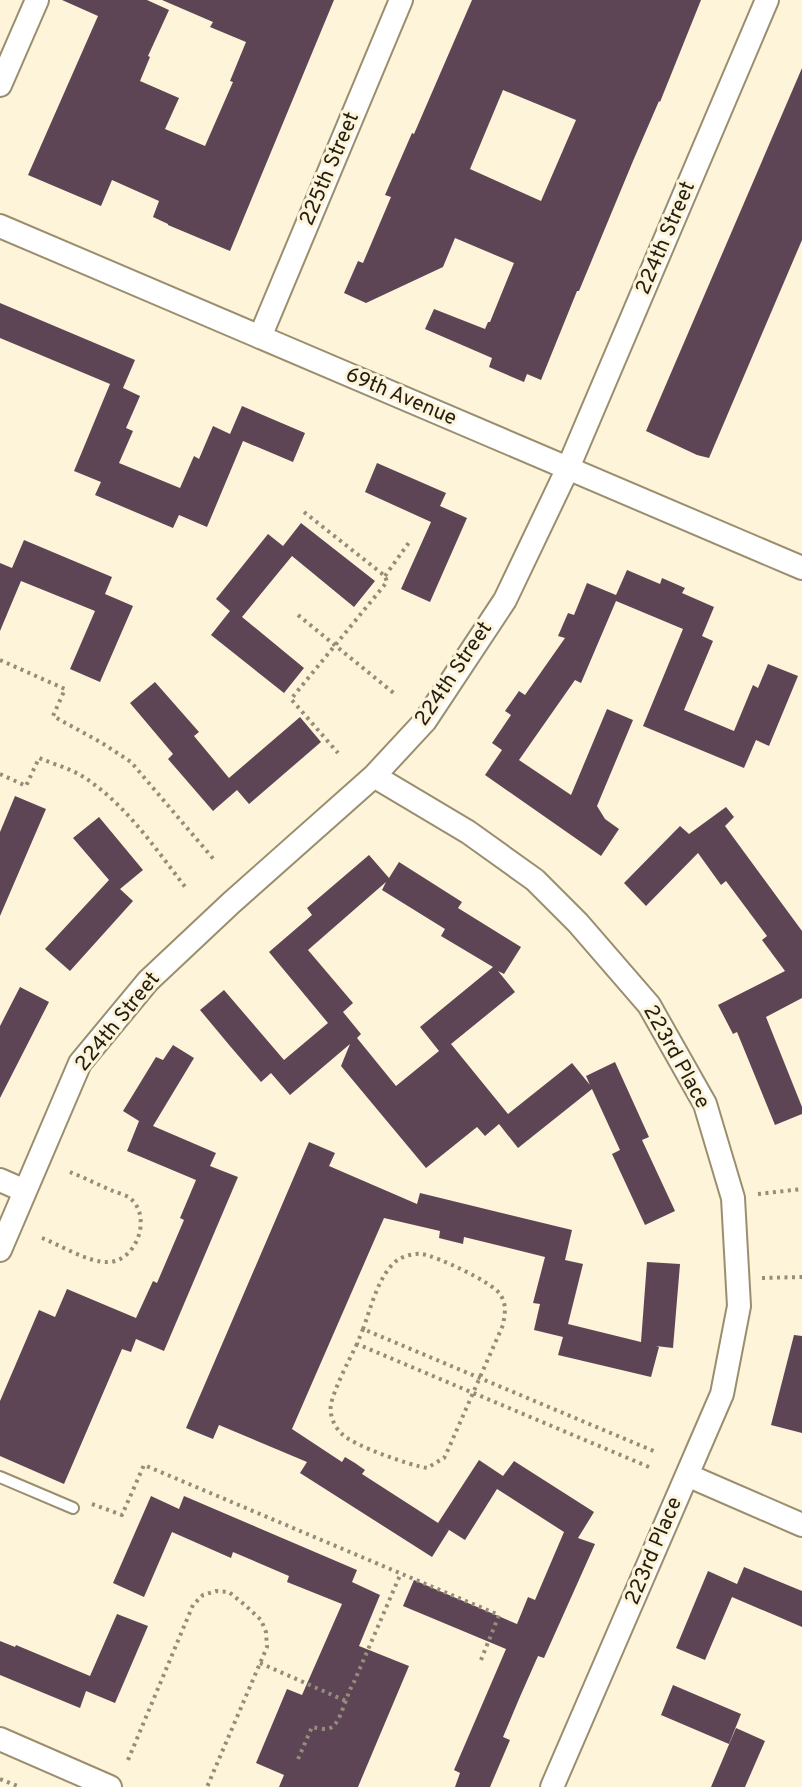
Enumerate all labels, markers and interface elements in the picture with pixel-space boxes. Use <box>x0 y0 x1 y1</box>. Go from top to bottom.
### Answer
street label: 225th Street <box>294 108 366 230</box>
street label: 224th Street <box>630 177 702 299</box>
street label: 69th Avenue <box>341 362 461 432</box>
street label: 224th Street <box>409 616 499 732</box>
street label: 224th Street <box>70 967 166 1077</box>
street label: 223rd Place <box>636 1000 716 1114</box>
street label: 223rd Place <box>619 1493 689 1609</box>

